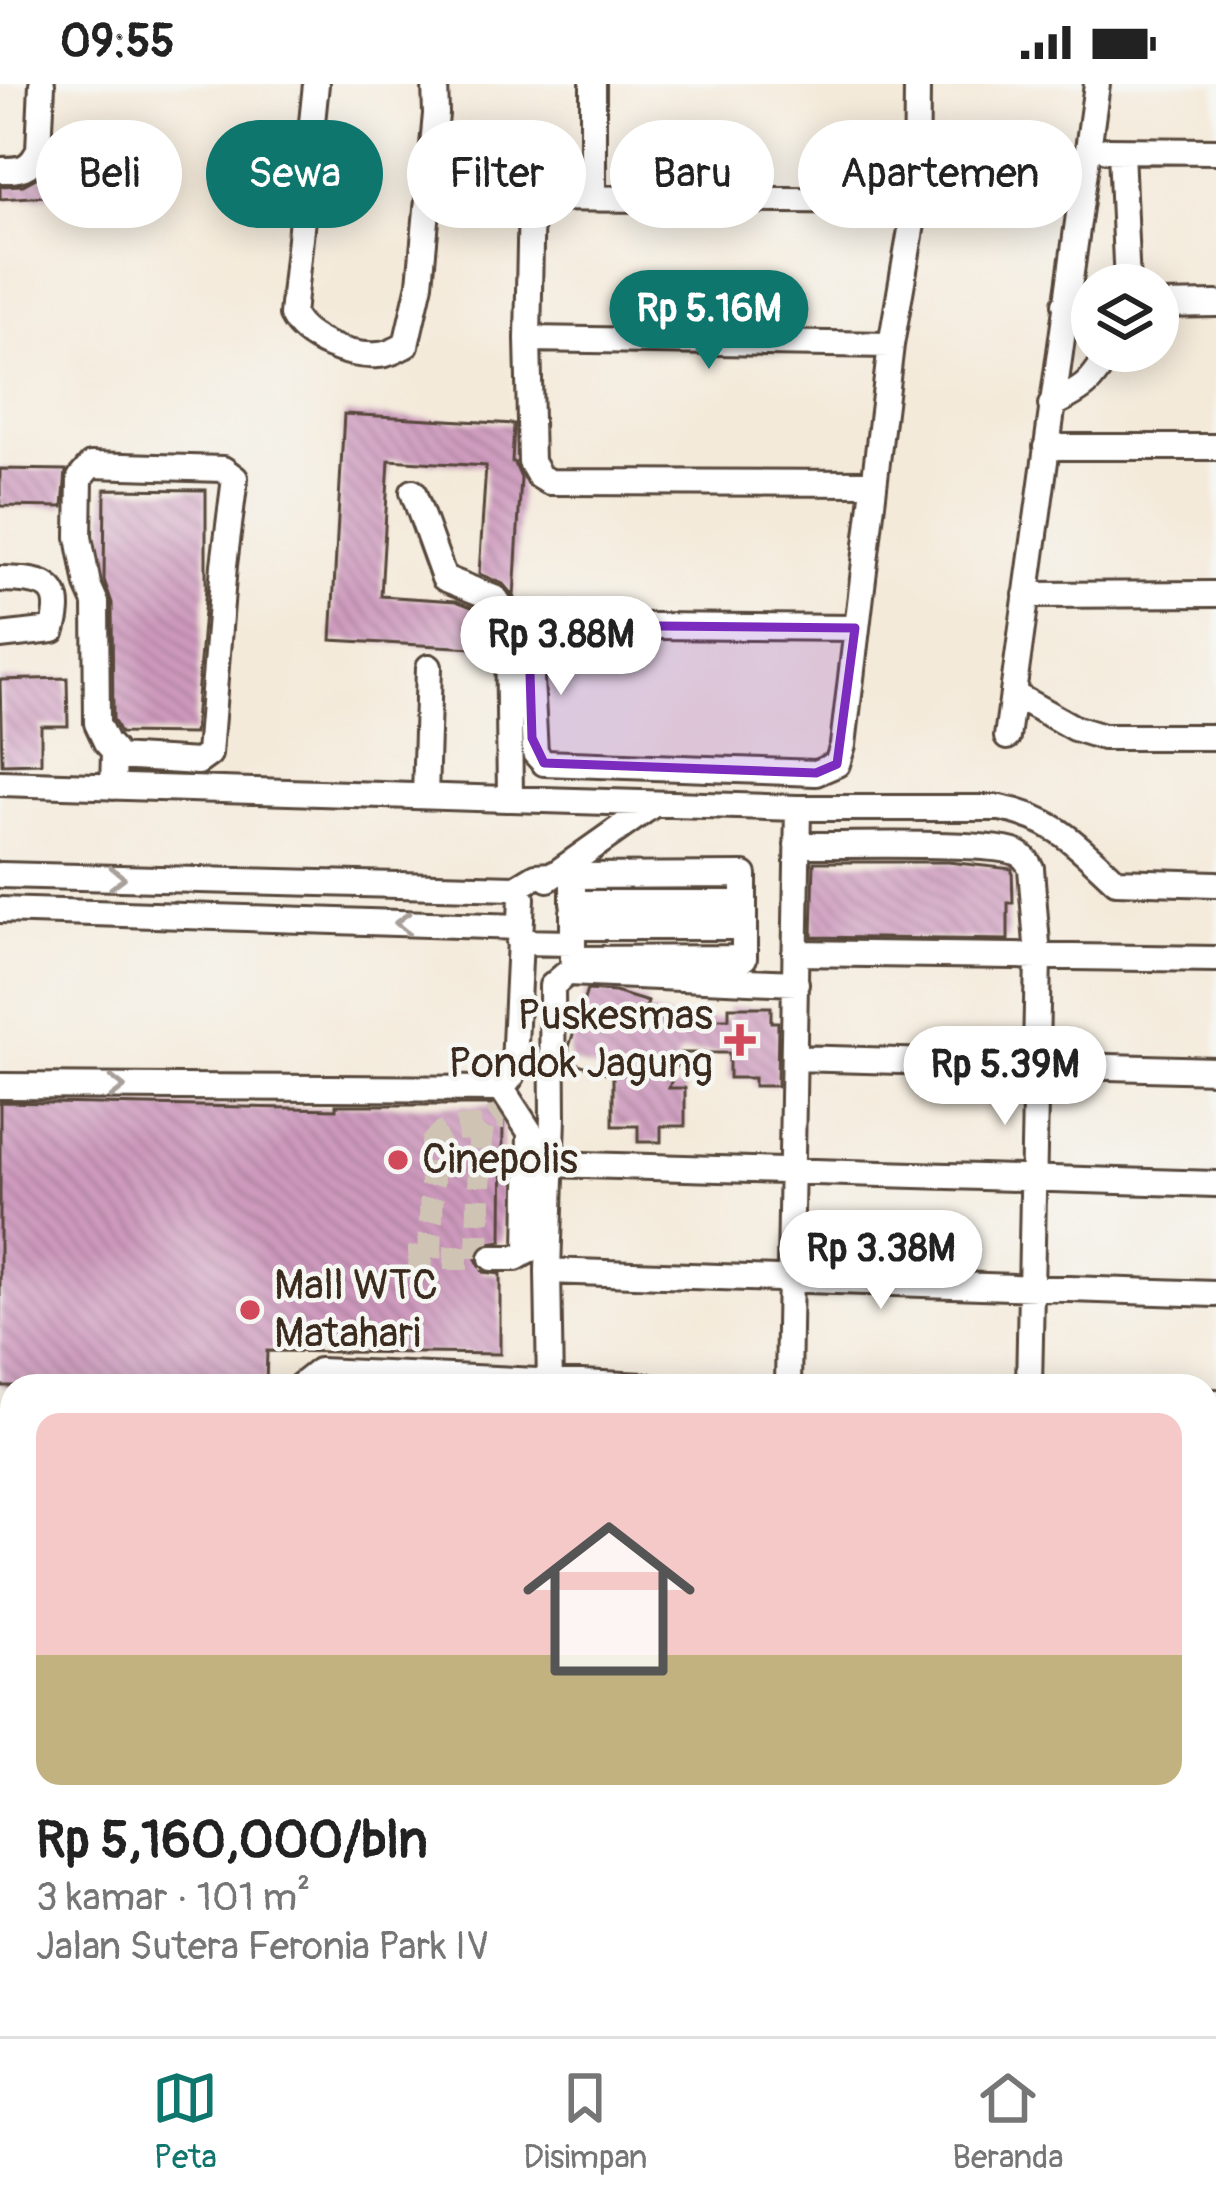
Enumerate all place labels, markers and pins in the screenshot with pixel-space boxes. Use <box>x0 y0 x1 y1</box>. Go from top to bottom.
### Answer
pin: Rp 5.16M <box>585 270 833 372</box>
pin: Rp 3.88M <box>437 596 685 698</box>
place label: Puskesmas Pondok Jagung <box>448 990 713 1090</box>
marker: Puskesmas Pondok Jagung <box>724 1024 756 1056</box>
pin: Rp 5.39M <box>881 1026 1129 1128</box>
place label: Cinepolis <box>422 1134 578 1186</box>
marker: Cinepolis <box>385 1147 411 1173</box>
pin: Rp 3.38M <box>757 1210 1005 1312</box>
place label: Mall WTC Matahari <box>274 1260 438 1360</box>
marker: Mall WTC Matahari <box>237 1297 263 1323</box>

